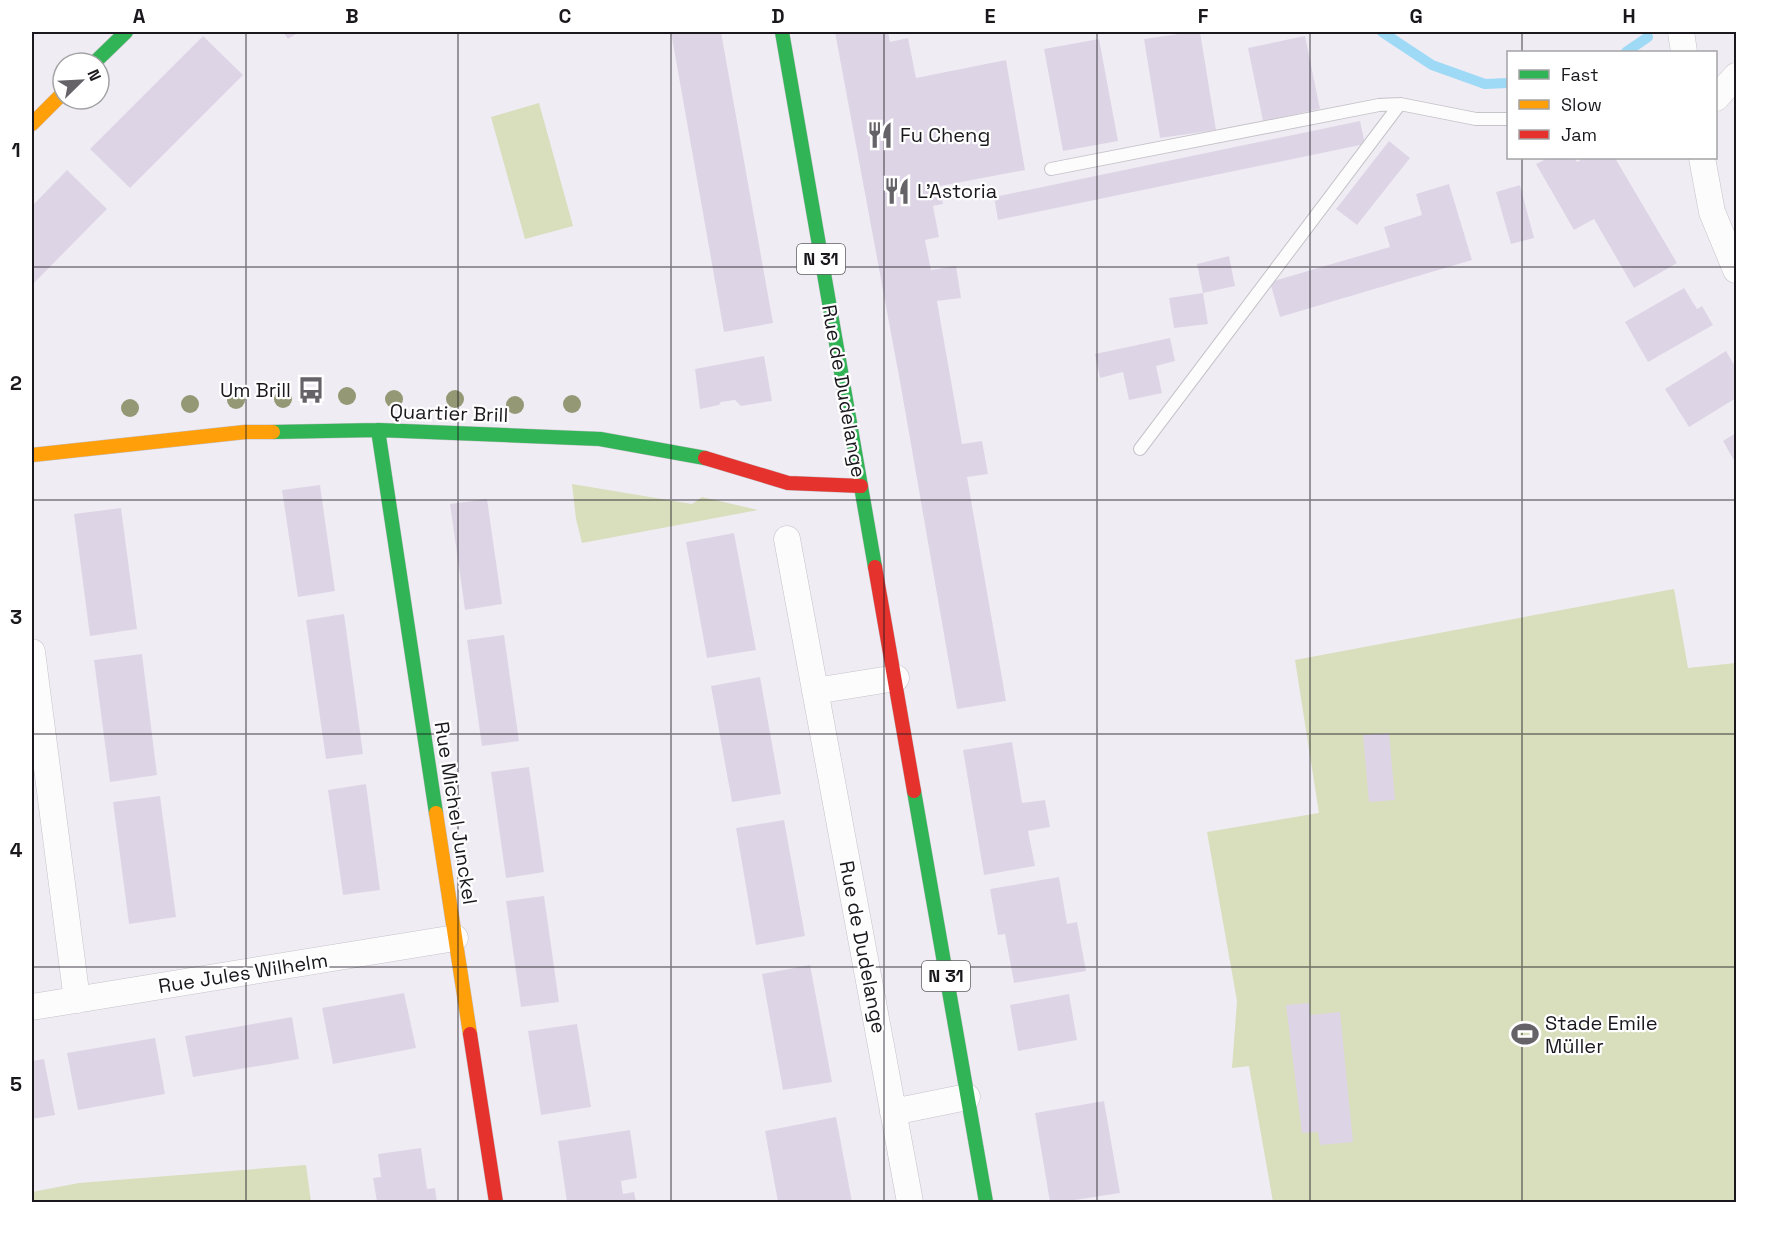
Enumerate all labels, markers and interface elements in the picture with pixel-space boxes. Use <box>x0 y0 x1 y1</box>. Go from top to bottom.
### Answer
text: A <box>133 3 146 29</box>
text: B <box>345 3 359 29</box>
text: C <box>559 3 572 29</box>
text: D <box>771 3 785 29</box>
text: E <box>984 3 996 29</box>
text: F <box>1198 3 1209 29</box>
text: G <box>1409 3 1423 29</box>
text: H <box>1622 3 1636 29</box>
north arrow <box>51 51 111 111</box>
legend <box>1507 51 1717 159</box>
text: Fast <box>1561 63 1598 86</box>
text: N <box>82 66 106 84</box>
text: Slow <box>1561 93 1602 116</box>
restaurant icon: Fu Cheng <box>865 120 895 150</box>
place label: Fu Cheng <box>900 122 990 148</box>
text: Jam <box>1561 123 1597 146</box>
text: 1 <box>11 137 21 163</box>
restaurant icon: L'Astoria <box>882 176 912 206</box>
place label: L'Astoria <box>917 178 997 204</box>
road number: N 31 <box>797 244 845 274</box>
street label: Rue de Dudelange <box>816 302 872 480</box>
text: 2 <box>10 370 22 396</box>
bus stop icon: Um Brill <box>296 375 326 405</box>
place label: Um Brill <box>220 377 291 403</box>
street label: Quartier Brill <box>389 398 509 428</box>
text: 3 <box>10 604 22 630</box>
street label: Rue Michel Junckel <box>429 720 483 906</box>
text: 4 <box>10 837 23 863</box>
street label: Rue de Dudelange <box>834 858 892 1036</box>
street label: Rue Jules Wilhelm <box>156 947 330 999</box>
road number: N 31 <box>922 961 970 991</box>
place label: Stade Emile Müller <box>1545 1010 1658 1059</box>
sports icon: Stade Emile Müller <box>1510 1019 1540 1049</box>
text: 5 <box>10 1071 22 1097</box>

